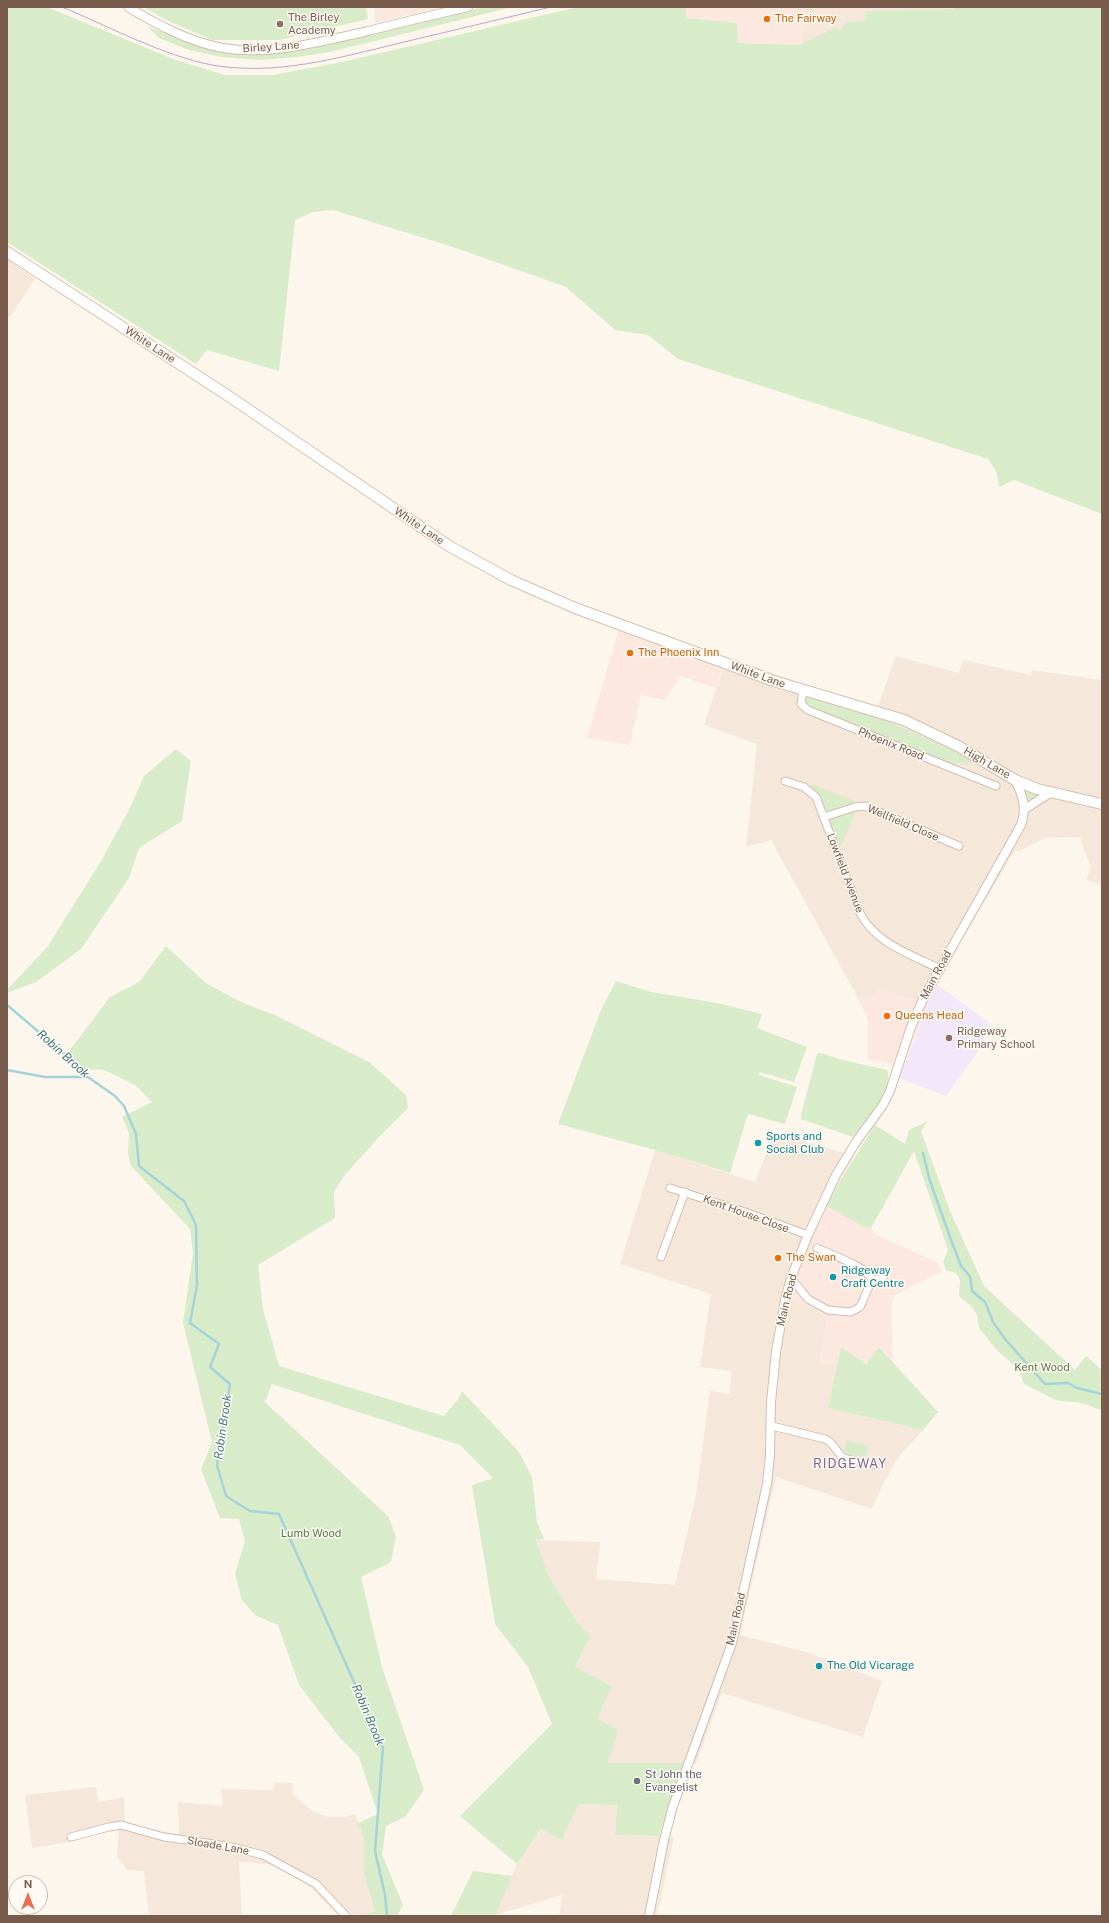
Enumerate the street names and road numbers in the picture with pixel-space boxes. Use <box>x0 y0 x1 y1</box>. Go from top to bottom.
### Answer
street label: Birley Lane <box>242 38 300 56</box>
street label: White Lane <box>122 324 178 366</box>
street label: White Lane <box>392 504 446 548</box>
street label: White Lane <box>729 659 787 691</box>
street label: Phoenix Road <box>856 725 926 763</box>
street label: High Lane <box>961 744 1013 782</box>
street label: Wellfield Close <box>865 802 941 844</box>
street label: Lowfield Avenue <box>824 831 866 915</box>
street label: Main Road <box>918 948 954 1002</box>
street label: Kent House Close <box>701 1192 791 1236</box>
street label: Main Road <box>774 1272 800 1328</box>
street label: Main Road <box>724 1591 748 1647</box>
street label: Sloade Lane <box>186 1834 250 1858</box>

